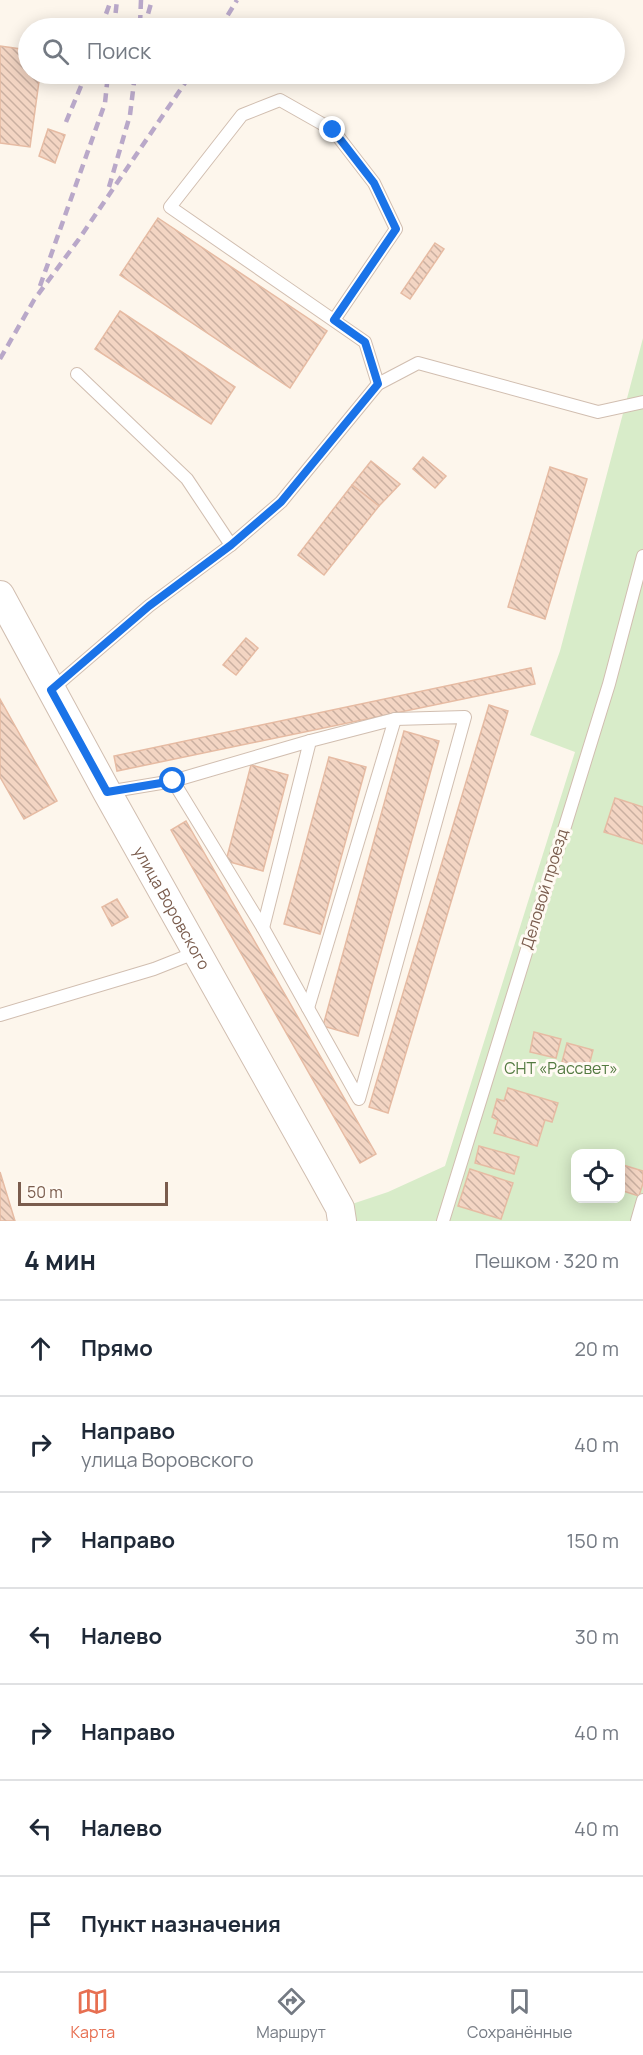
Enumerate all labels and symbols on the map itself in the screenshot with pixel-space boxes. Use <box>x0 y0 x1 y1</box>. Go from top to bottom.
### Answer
route end <box>319 116 345 142</box>
route start <box>159 767 185 793</box>
street label: Деловой проезд <box>515 826 573 952</box>
street label: улица Воровского <box>129 842 215 973</box>
park label: СНТ «Рассвет» <box>504 1057 618 1079</box>
scale bar <box>18 1179 168 1206</box>

